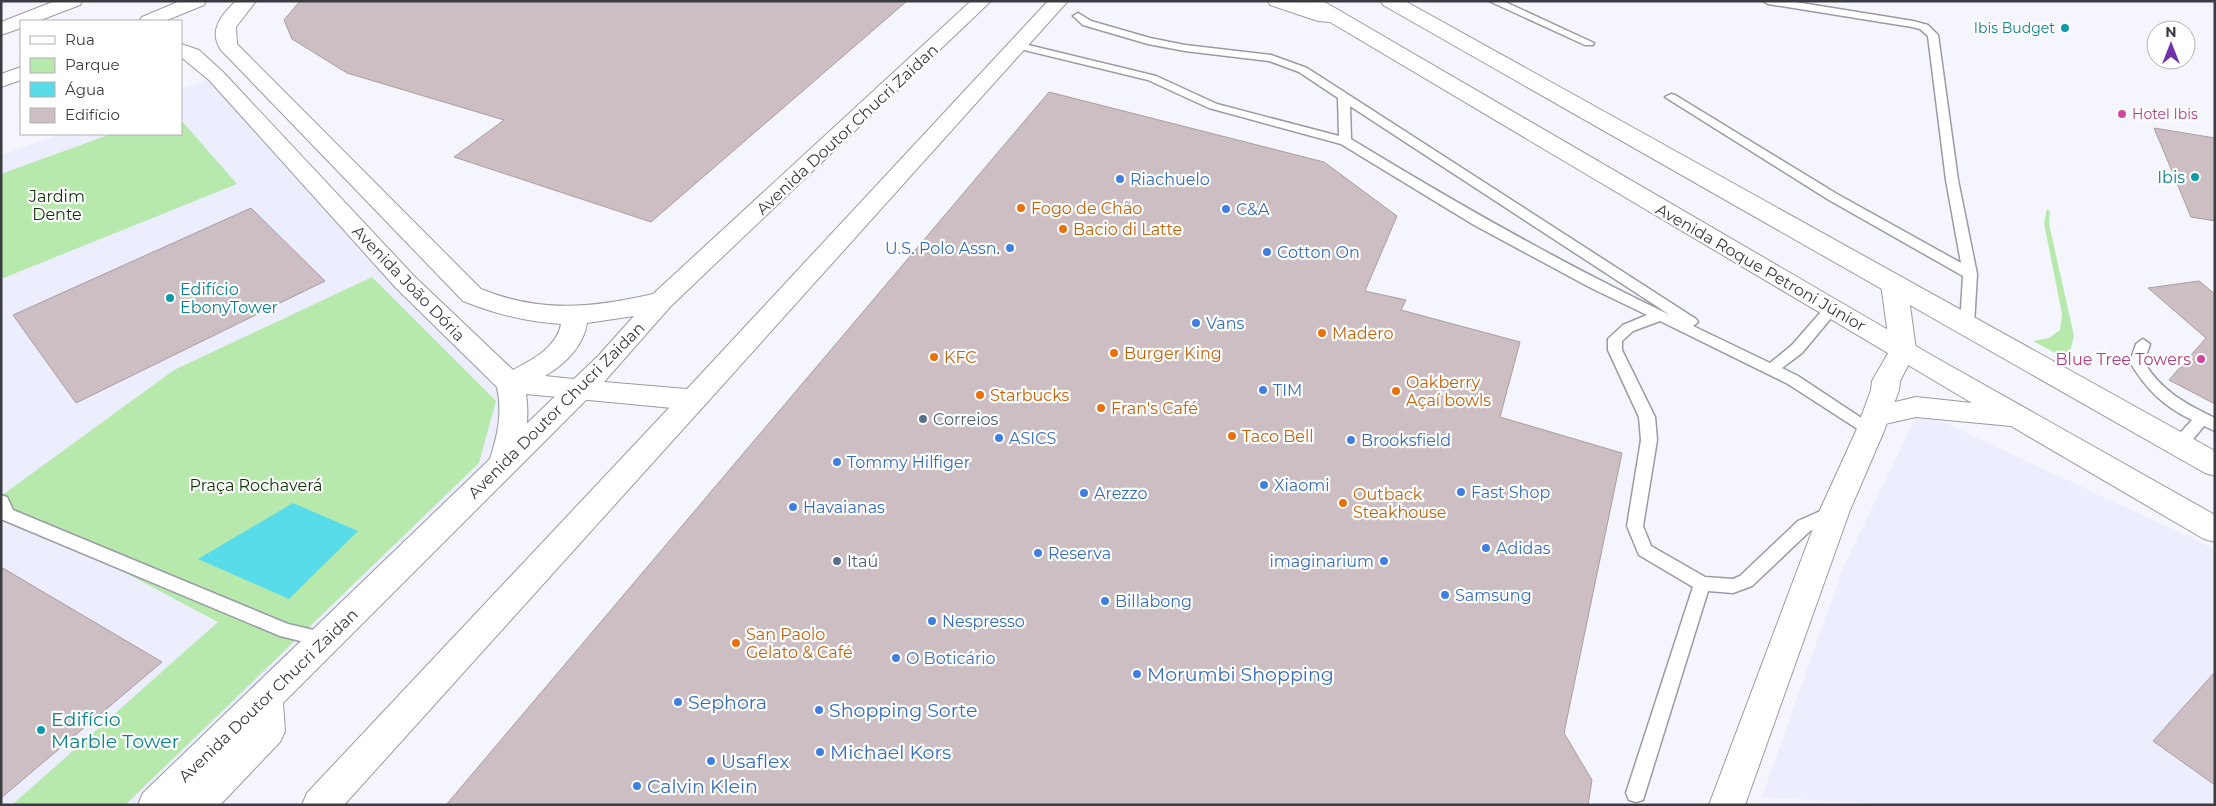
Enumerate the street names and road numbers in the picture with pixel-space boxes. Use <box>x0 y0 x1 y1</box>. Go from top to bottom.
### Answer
street label: Avenida Doutor Chucri Zaidan <box>753 40 942 219</box>
street label: Avenida Roque Petroni Júnior <box>1652 199 1869 335</box>
street label: Avenida João Dória <box>348 221 469 345</box>
street label: Avenida Doutor Chucri Zaidan <box>464 318 648 502</box>
street label: Avenida Doutor Chucri Zaidan <box>175 605 362 786</box>

